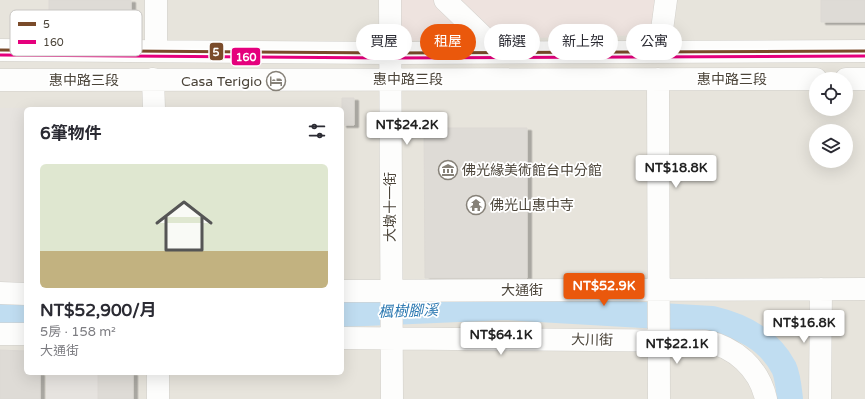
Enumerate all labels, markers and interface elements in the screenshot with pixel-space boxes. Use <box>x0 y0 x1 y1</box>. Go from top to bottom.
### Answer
legend <box>10 10 142 56</box>
text: 5 <box>43 18 50 31</box>
chip: 買屋 <box>356 24 412 60</box>
chip: 租屋 <box>420 24 476 60</box>
chip: 篩選 <box>484 24 540 60</box>
chip: 新上架 <box>548 24 618 60</box>
chip: 公寓 <box>626 24 682 60</box>
text: 160 <box>43 36 64 49</box>
line badge: 5 <box>209 42 224 61</box>
text: 5 <box>213 46 220 59</box>
line badge: 160 <box>231 47 261 66</box>
text: 160 <box>236 51 256 64</box>
hotel icon: Casa Terigio <box>265 70 287 92</box>
street label: 惠中路三段 <box>373 71 443 88</box>
street label: 惠中路三段 <box>697 71 767 88</box>
street label: 惠中路三段 <box>49 72 119 89</box>
map controls <box>809 72 853 168</box>
button: locate <box>809 72 853 116</box>
place label: Casa Terigio <box>181 73 262 90</box>
pin: NT$24.2K <box>366 112 448 146</box>
text: NT$24.2K <box>376 117 438 133</box>
icon: filters <box>306 120 328 142</box>
text: 6筆物件 <box>40 123 102 144</box>
button: layers <box>809 124 853 168</box>
pin: NT$18.8K <box>635 155 717 189</box>
museum icon: 佛光緣美術館台中分館 <box>437 159 459 181</box>
text: NT$18.8K <box>645 160 707 176</box>
place label: 佛光緣美術館台中分館 <box>462 162 602 179</box>
street label: 大墩十一街 <box>382 172 399 242</box>
icon: home <box>148 190 220 262</box>
temple icon: 佛光山惠中寺 <box>465 194 487 216</box>
place label: 佛光山惠中寺 <box>490 197 574 214</box>
pin: NT$52.9K <box>563 273 645 307</box>
text: NT$52.9K <box>573 278 635 294</box>
street label: 大通街 <box>501 282 543 299</box>
text: NT$52,900/月 <box>40 300 157 321</box>
water label: 楓樹腳溪 <box>378 301 440 321</box>
pin: NT$16.8K <box>763 310 845 344</box>
text: NT$16.8K <box>773 315 835 331</box>
pin: NT$64.1K <box>460 322 542 356</box>
text: 5房 · 158 m² <box>40 324 116 340</box>
text: NT$64.1K <box>470 327 532 343</box>
street label: 大川街 <box>571 331 613 349</box>
pin: NT$22.1K <box>636 331 718 365</box>
text: NT$22.1K <box>646 336 708 352</box>
text: 大通街 <box>40 343 79 359</box>

